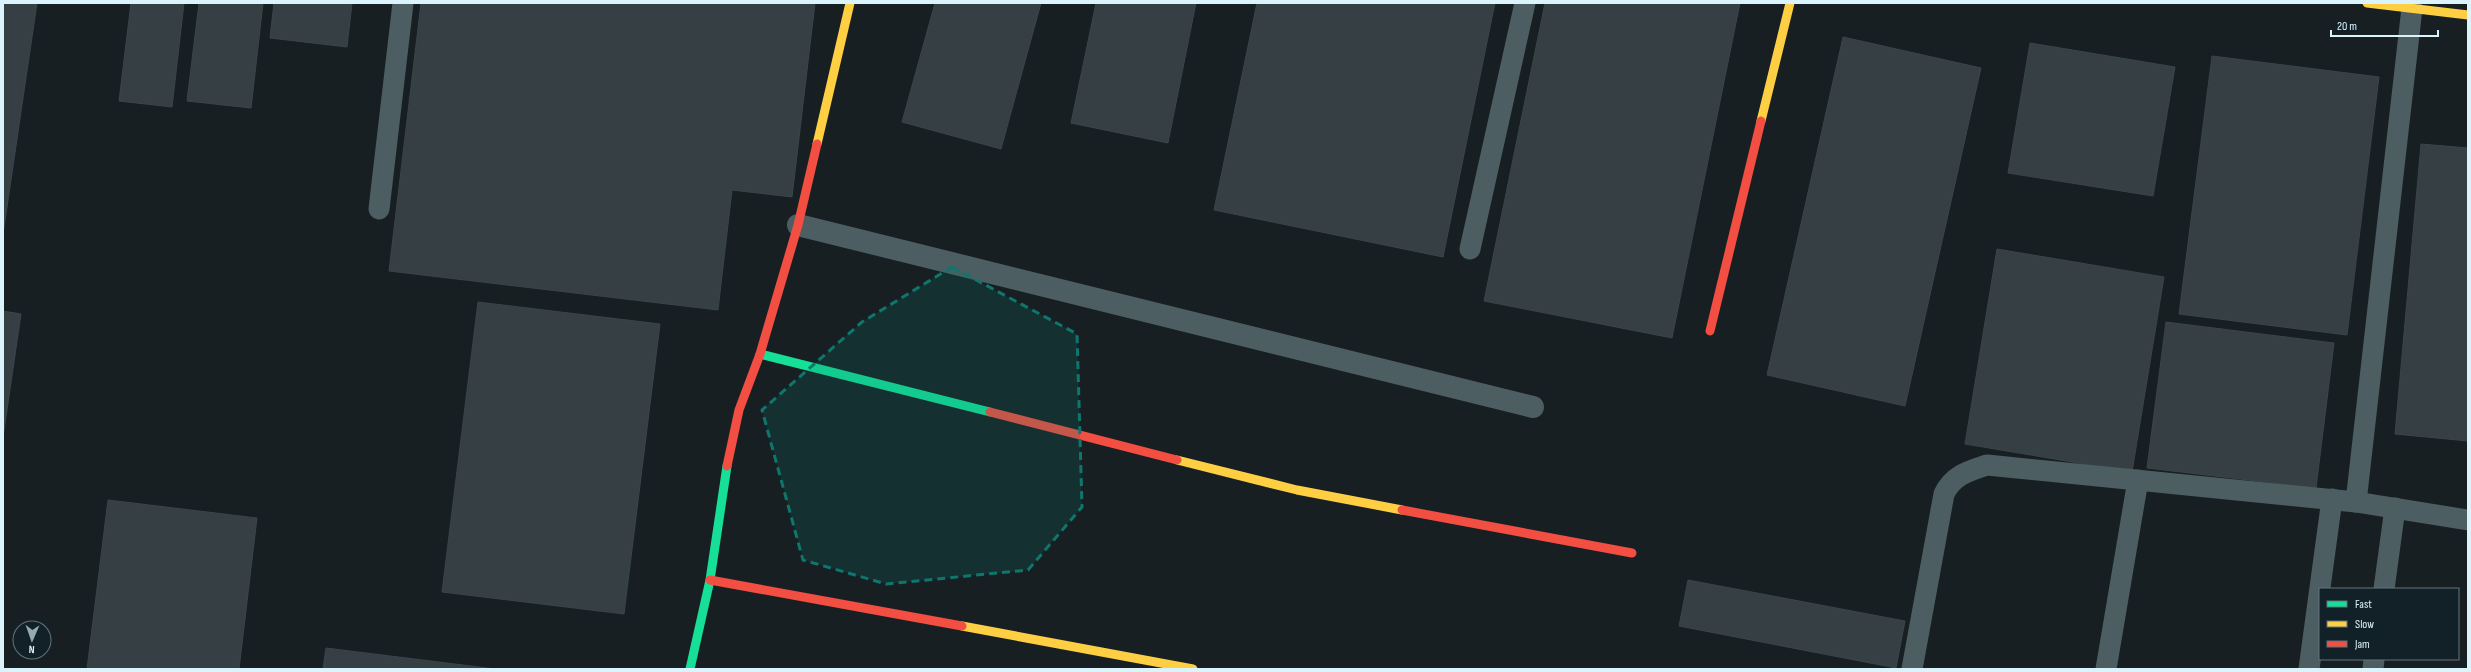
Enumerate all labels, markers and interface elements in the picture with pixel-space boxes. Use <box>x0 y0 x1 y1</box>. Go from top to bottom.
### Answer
scale bar <box>2331 12 2438 38</box>
text: 20 m <box>2337 19 2357 34</box>
legend <box>2319 588 2459 660</box>
text: Fast <box>2355 597 2372 612</box>
text: Slow <box>2355 617 2374 632</box>
north arrow <box>12 620 52 660</box>
text: Jam <box>2354 637 2370 652</box>
text: N <box>28 643 35 656</box>

